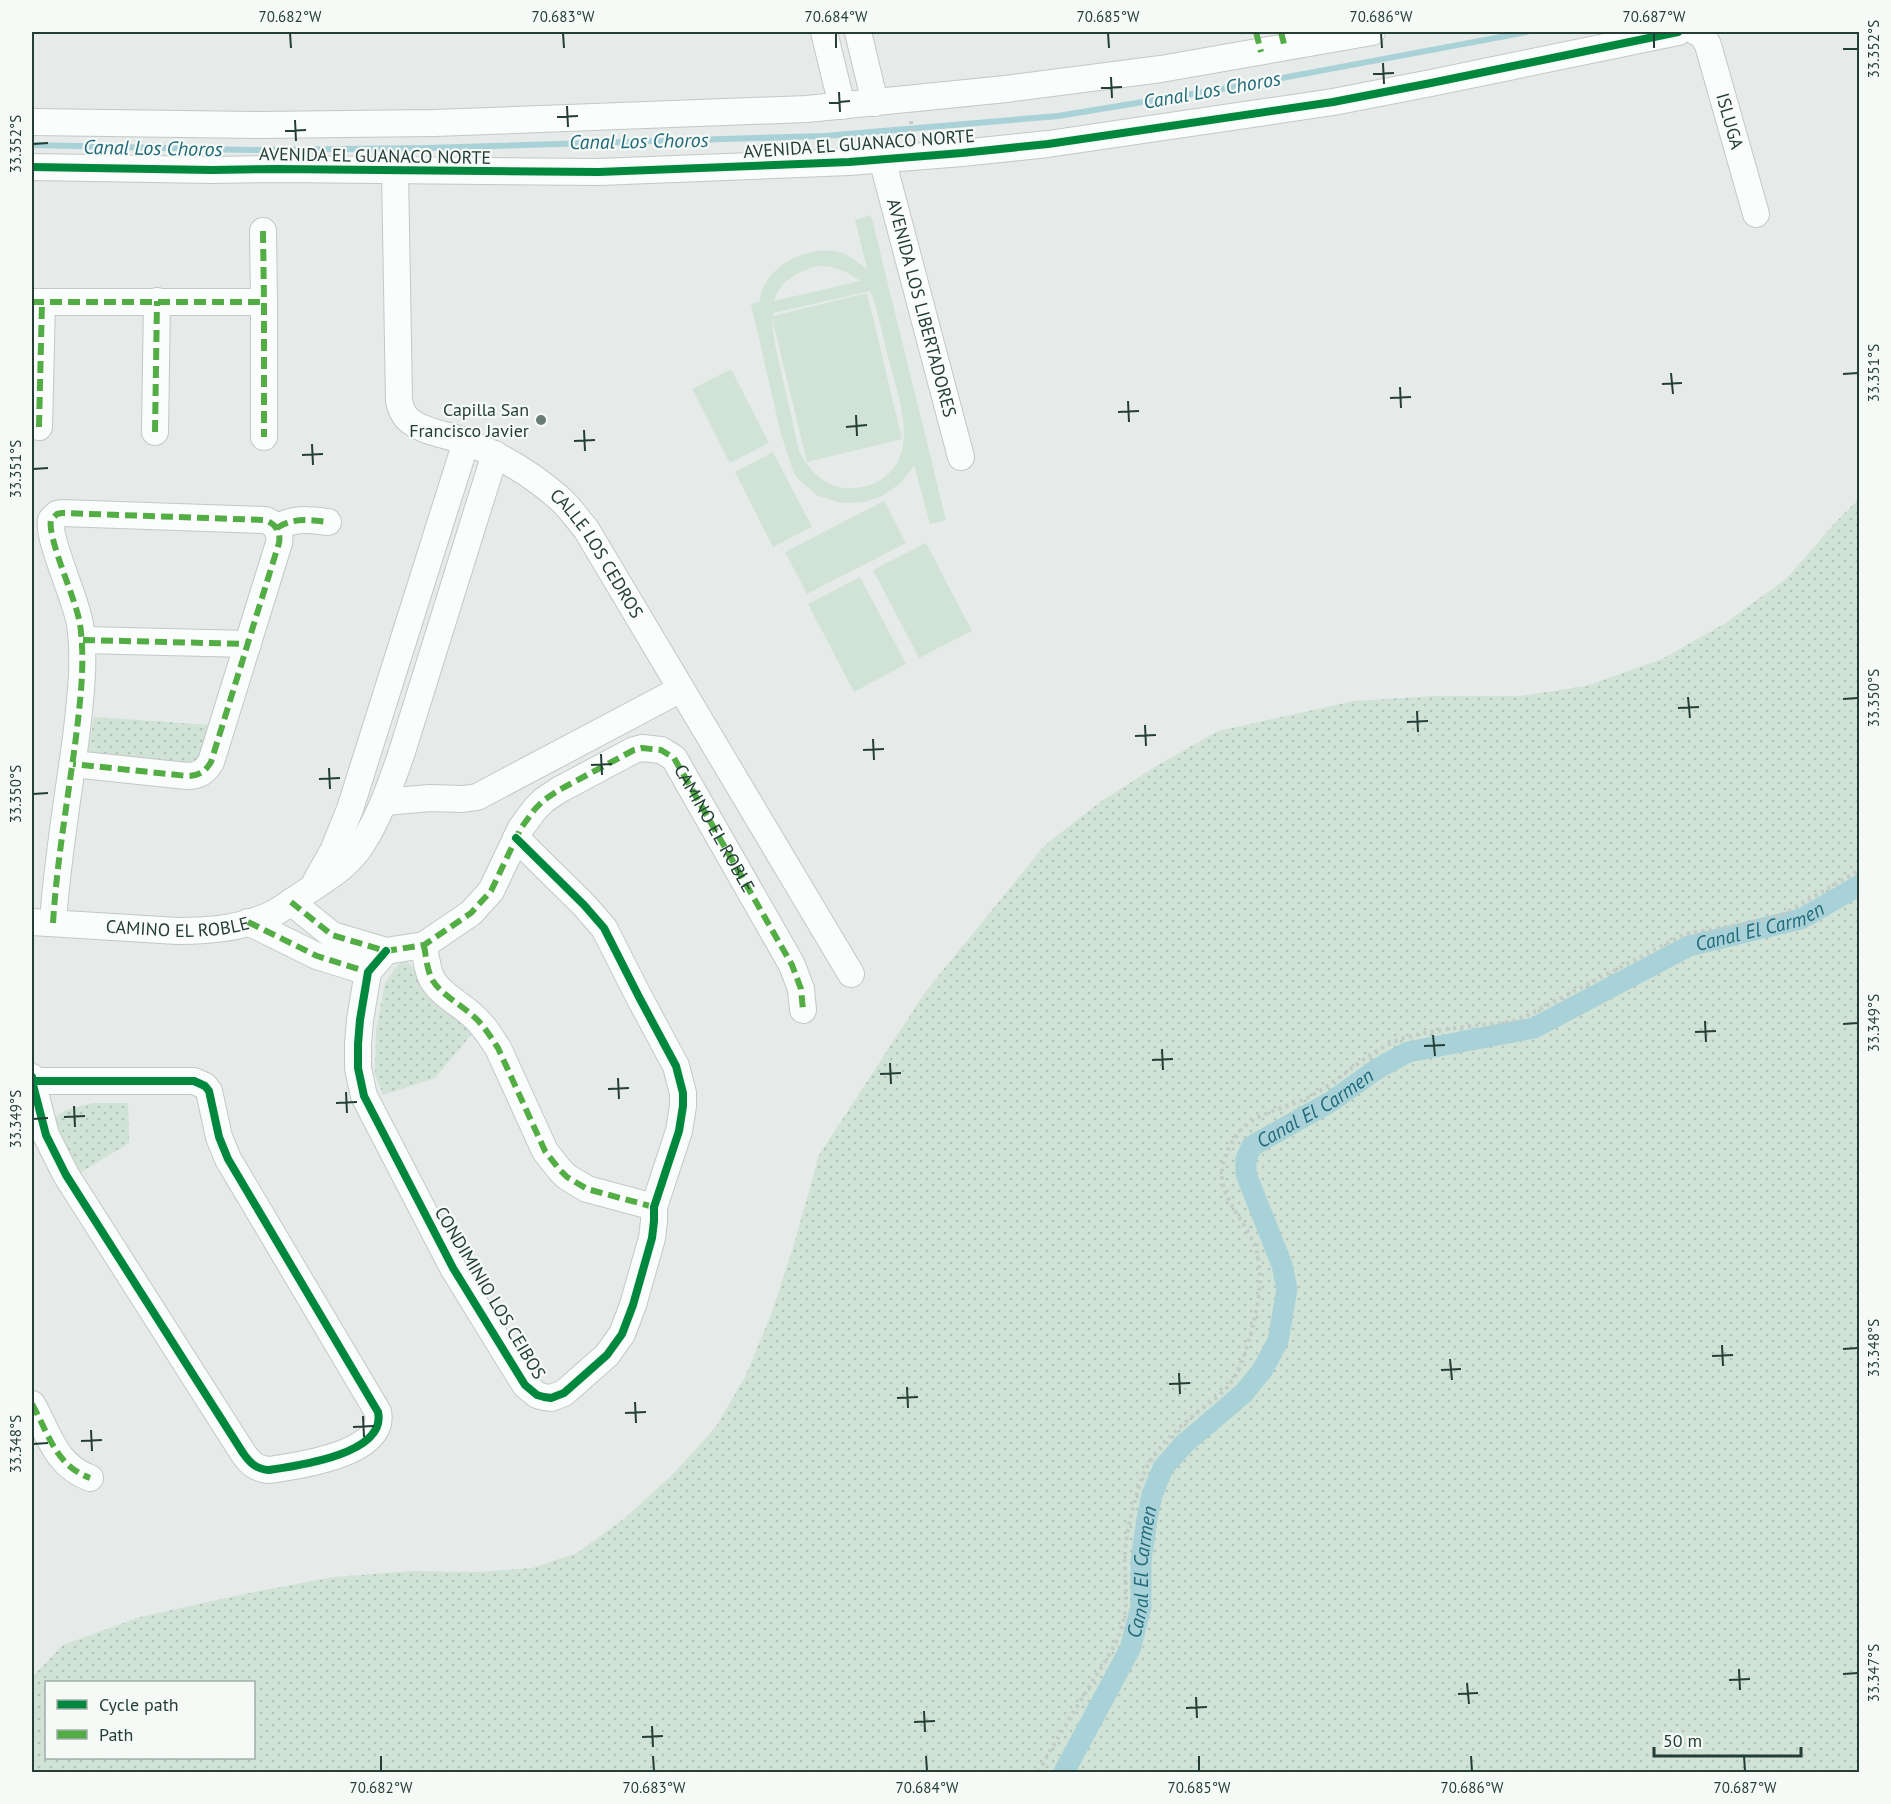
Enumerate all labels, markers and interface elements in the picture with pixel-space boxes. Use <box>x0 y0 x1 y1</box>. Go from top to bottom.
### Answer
text: 70.682°W <box>259 7 322 26</box>
text: 70.683°W <box>532 7 595 26</box>
text: 70.684°W <box>805 7 868 26</box>
text: 70.685°W <box>1077 7 1140 26</box>
text: 70.686°W <box>1350 7 1413 26</box>
text: 70.687°W <box>1623 7 1686 26</box>
text: 33.352°S <box>1864 20 1883 78</box>
water label: Canal Los Choros <box>1141 65 1283 115</box>
street label: ISLUGA <box>1711 90 1749 152</box>
text: 33.352°S <box>6 115 25 173</box>
street label: AVENIDA EL GUANACO NORTE <box>742 124 975 163</box>
water label: Canal Los Choros <box>569 127 709 155</box>
water label: Canal Los Choros <box>83 134 223 162</box>
street label: AVENIDA EL GUANACO NORTE <box>259 142 491 169</box>
street label: AVENIDA LOS LIBERTADORES <box>882 196 962 420</box>
text: 33.351°S <box>1864 344 1883 402</box>
place label: Capilla San Francisco Javier <box>409 398 529 442</box>
marker: Capilla San Francisco Javier <box>534 413 548 427</box>
text: 33.351°S <box>6 440 25 498</box>
street label: CALLE LOS CEDROS <box>545 483 649 622</box>
text: 33.350°S <box>1864 669 1883 727</box>
street label: CAMINO EL ROBLE <box>669 760 760 896</box>
text: 33.350°S <box>6 765 25 823</box>
water label: Canal El Carmen <box>1693 895 1829 957</box>
street label: CAMINO EL ROBLE <box>105 911 252 942</box>
text: 33.349°S <box>1864 994 1883 1052</box>
water label: Canal El Carmen <box>1252 1062 1379 1154</box>
text: 33.349°S <box>6 1090 25 1148</box>
street label: CONDIMINIO LOS CEIBOS <box>430 1202 551 1383</box>
text: 33.348°S <box>1864 1319 1883 1377</box>
text: 33.348°S <box>6 1415 25 1473</box>
water label: Canal El Carmen <box>1120 1503 1162 1641</box>
text: 33.347°S <box>1864 1644 1883 1702</box>
legend <box>45 1681 255 1759</box>
text: Cycle path <box>99 1693 179 1716</box>
scale bar <box>1654 1720 1801 1758</box>
text: Path <box>99 1723 133 1746</box>
text: 50 m <box>1663 1729 1702 1752</box>
text: 70.682°W <box>350 1778 413 1797</box>
text: 70.683°W <box>623 1778 686 1797</box>
text: 70.684°W <box>896 1778 959 1797</box>
text: 70.685°W <box>1168 1778 1231 1797</box>
text: 70.686°W <box>1441 1778 1504 1797</box>
text: 70.687°W <box>1714 1778 1777 1797</box>

